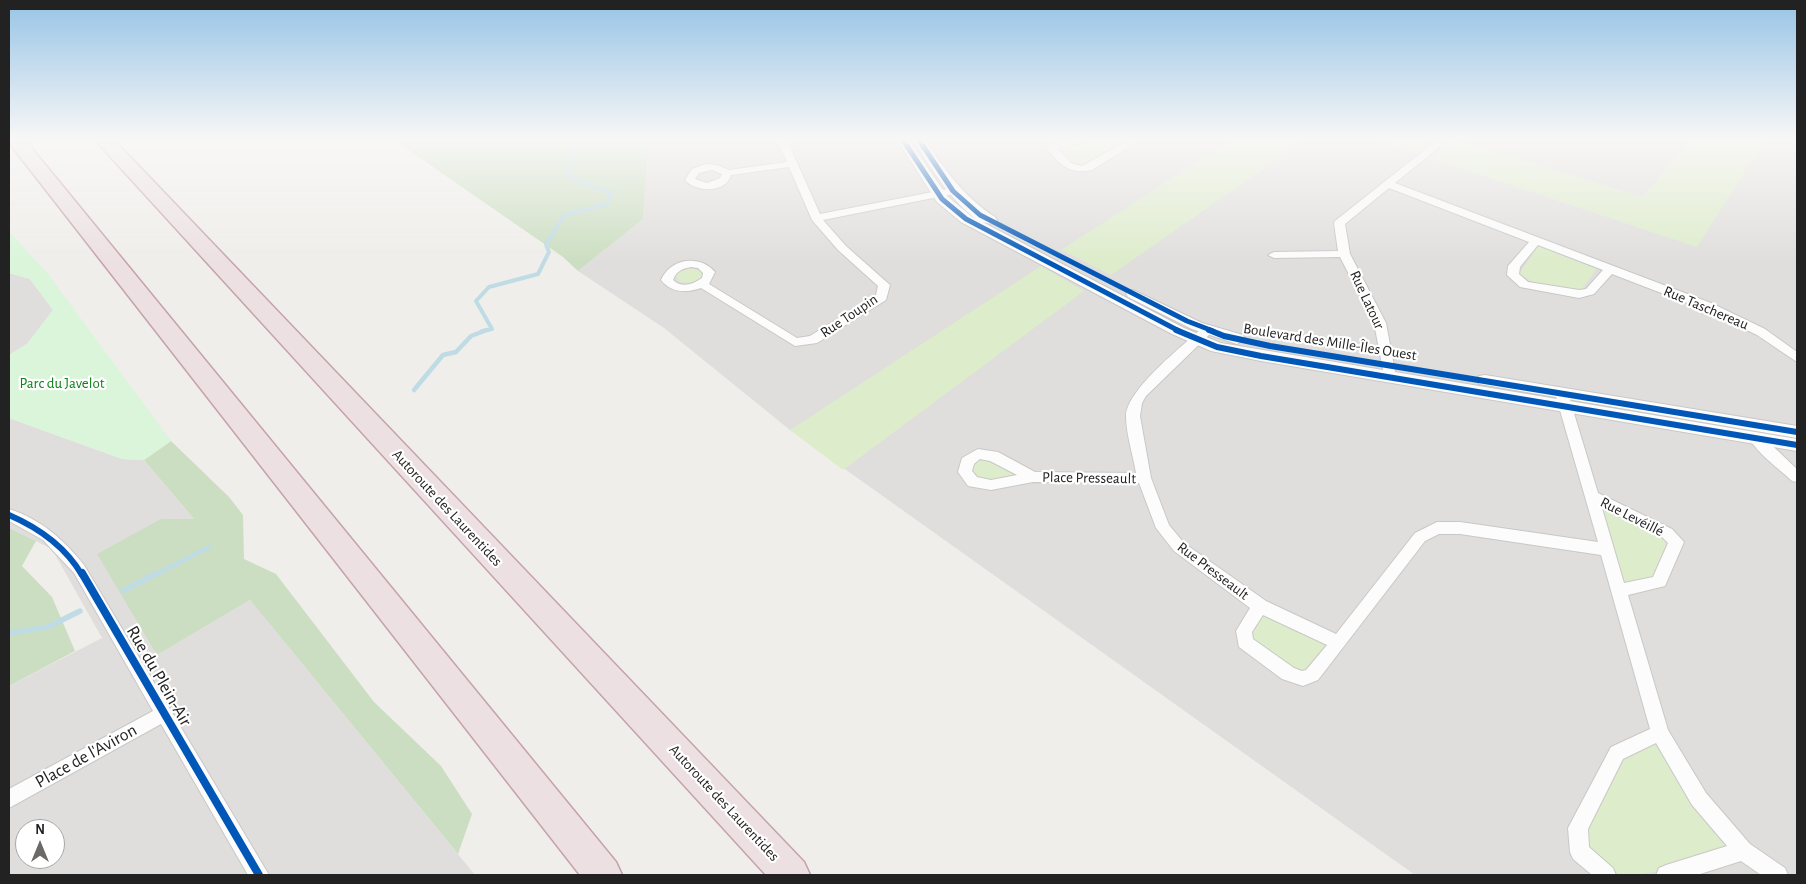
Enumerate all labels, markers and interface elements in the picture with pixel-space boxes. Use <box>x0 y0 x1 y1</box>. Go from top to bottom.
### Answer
street label: Rue Latour <box>1346 268 1388 332</box>
street label: Rue Taschereau <box>1661 282 1751 334</box>
street label: Rue Toupin <box>817 290 881 342</box>
street label: Boulevard des Mille-Îles Ouest <box>1242 319 1418 365</box>
park label: Parc du Javelot <box>19 374 105 392</box>
street label: Autoroute des Laurentides <box>388 446 506 570</box>
street label: Place Presseault <box>1042 468 1136 488</box>
street label: Rue Levéillé <box>1597 493 1667 541</box>
street label: Rue Presseault <box>1173 538 1253 604</box>
street label: Rue du Plein-Air <box>122 622 196 730</box>
street label: Place de l'Aviron <box>31 719 141 793</box>
street label: Autoroute des Laurentides <box>665 741 783 865</box>
north arrow <box>15 819 65 869</box>
text: N <box>35 823 45 837</box>

